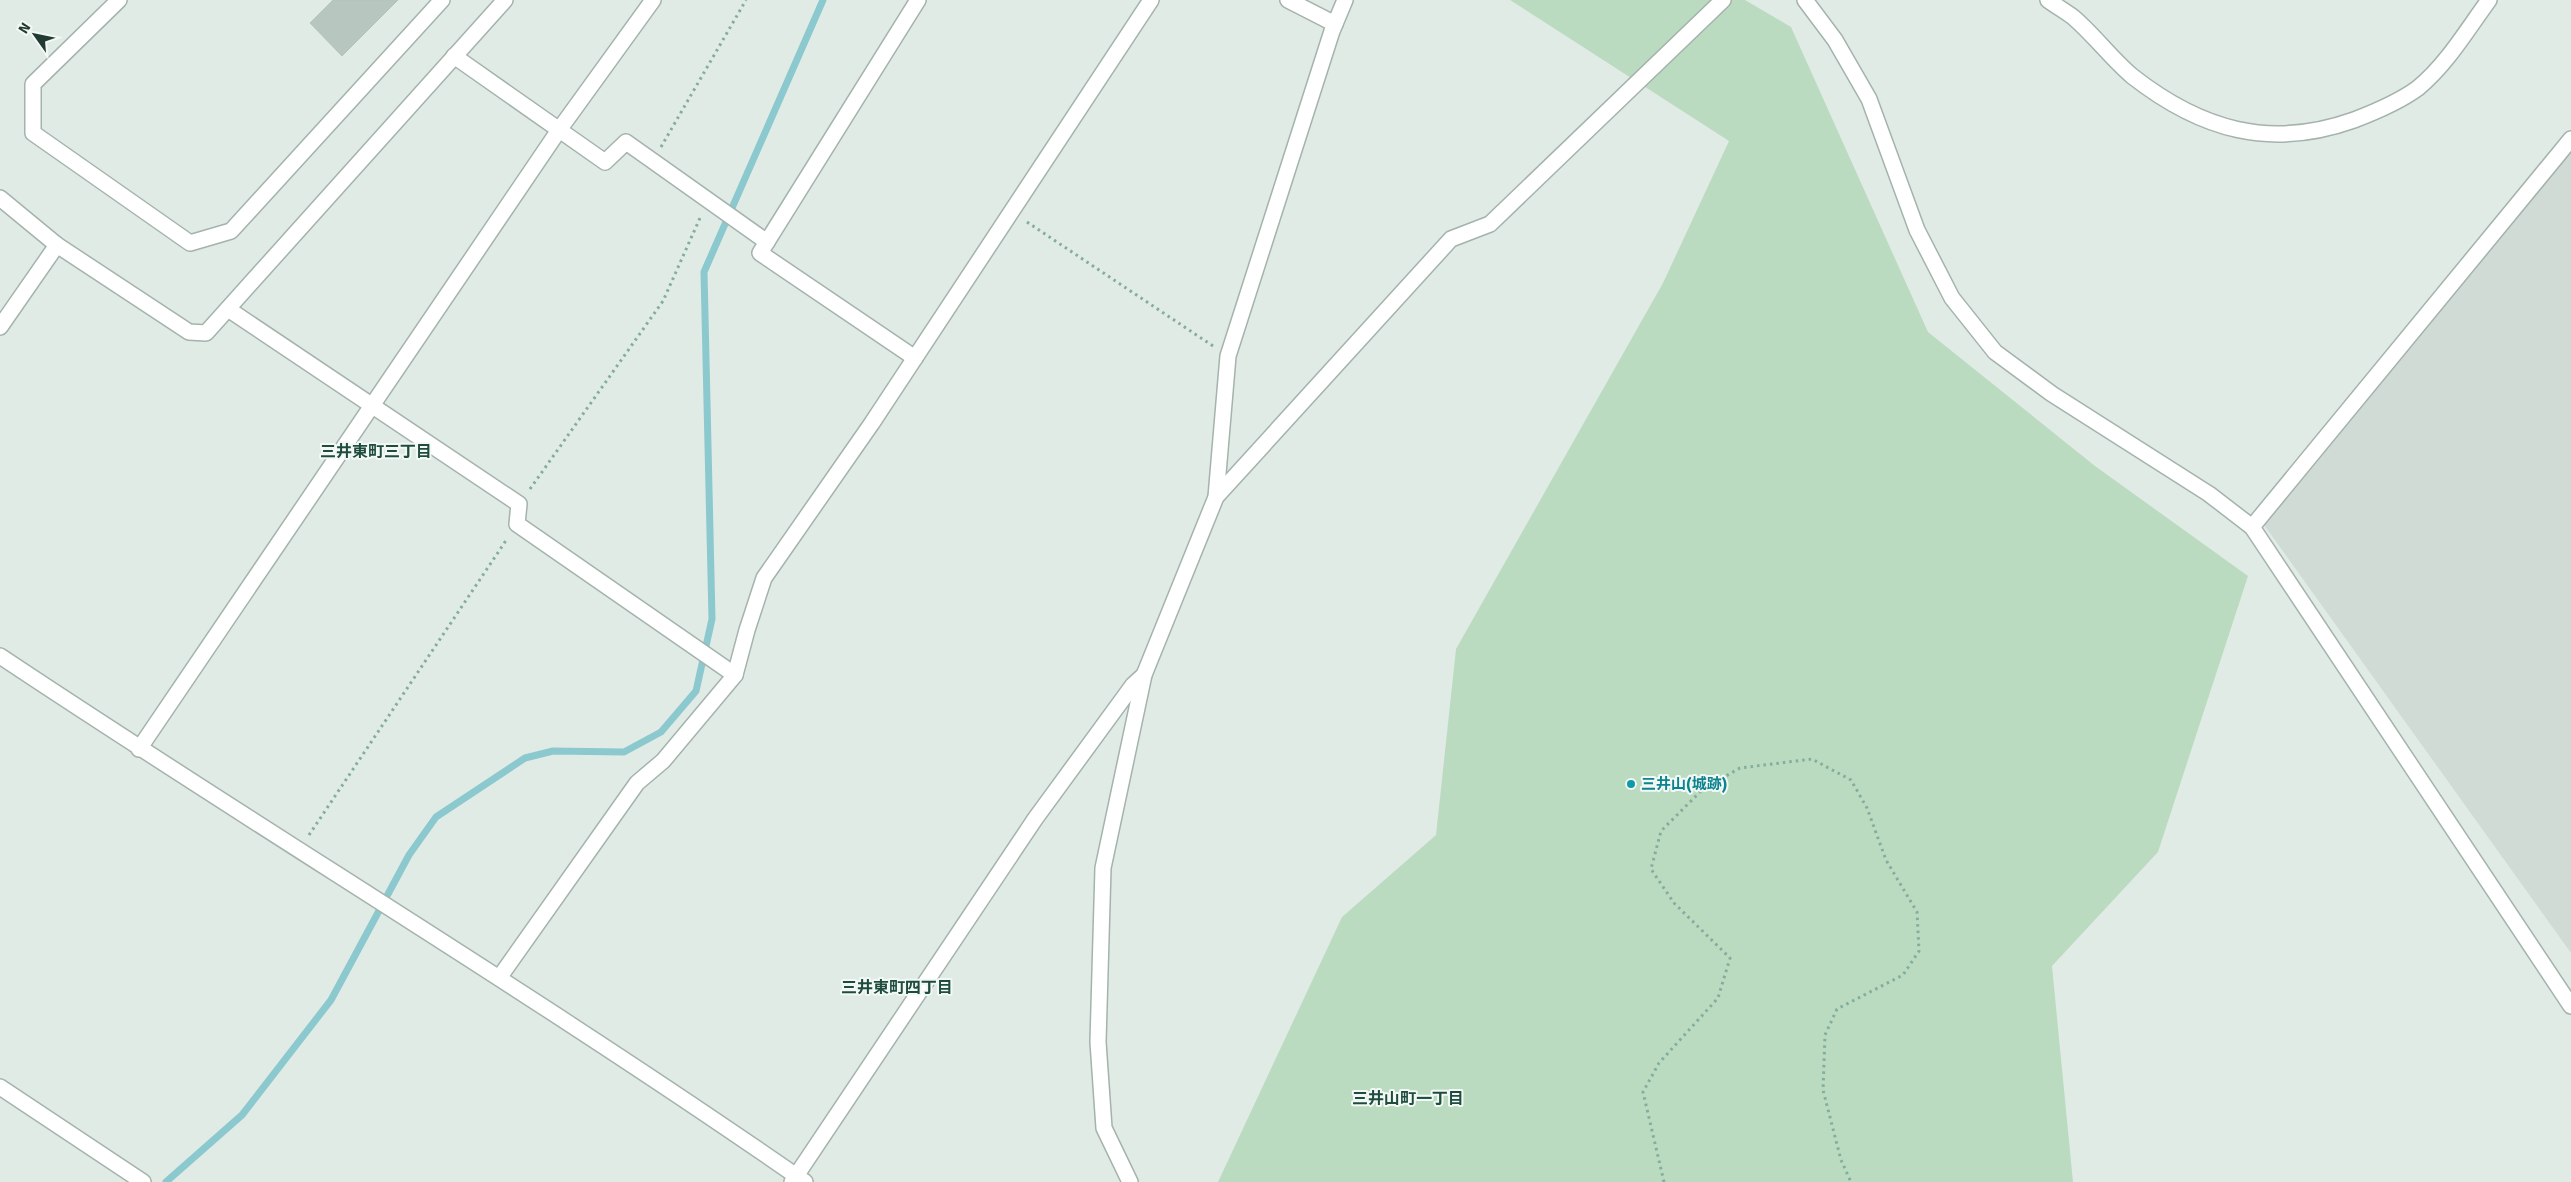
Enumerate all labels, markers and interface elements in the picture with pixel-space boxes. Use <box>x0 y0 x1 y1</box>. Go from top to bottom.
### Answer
north arrow <box>10 10 60 60</box>
text: N <box>15 19 34 37</box>
district label: 三井東町三丁目 <box>320 442 432 462</box>
place label: 三井山(城跡) <box>1641 775 1727 793</box>
marker: 三井山(城跡) <box>1625 778 1637 790</box>
district label: 三井東町四丁目 <box>841 978 953 998</box>
district label: 三井山町一丁目 <box>1352 1089 1464 1109</box>

